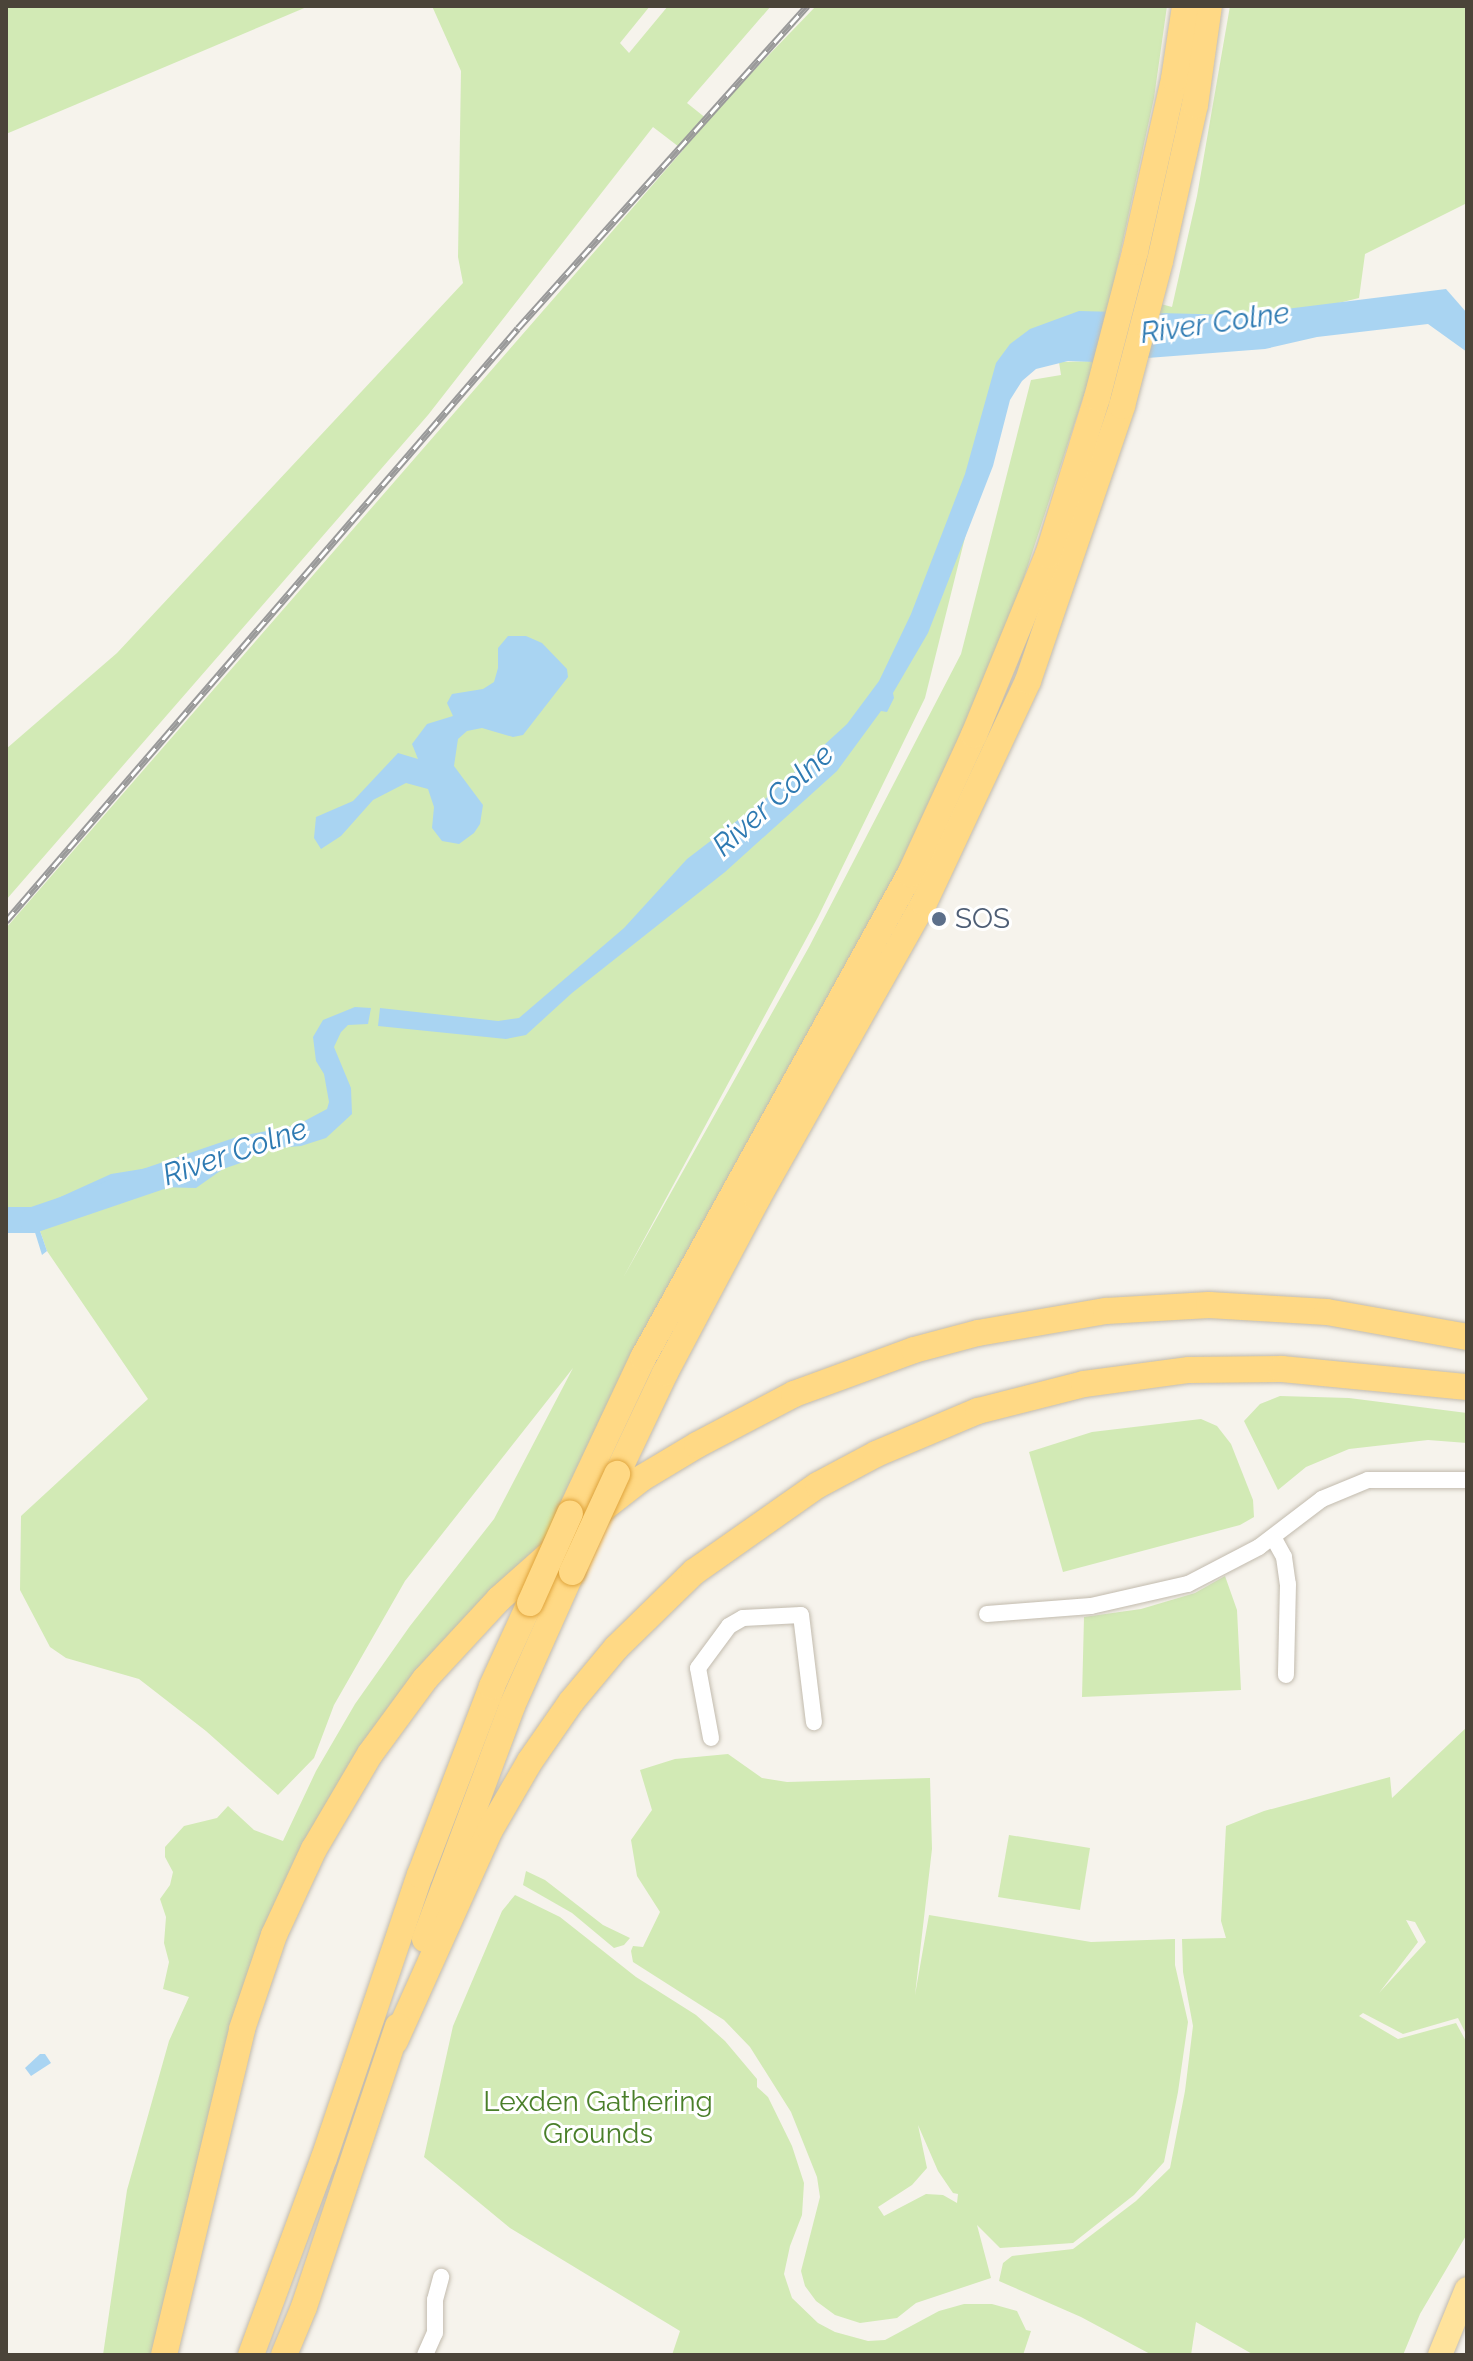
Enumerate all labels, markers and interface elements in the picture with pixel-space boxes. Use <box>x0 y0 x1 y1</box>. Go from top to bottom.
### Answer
water label: River Colne <box>1138 295 1292 351</box>
water label: River Colne <box>705 736 841 864</box>
place label: SOS <box>955 902 1010 936</box>
marker: SOS <box>930 910 948 928</box>
water label: River Colne <box>158 1110 312 1194</box>
park label: Lexden Gathering Grounds <box>483 2085 713 2151</box>

